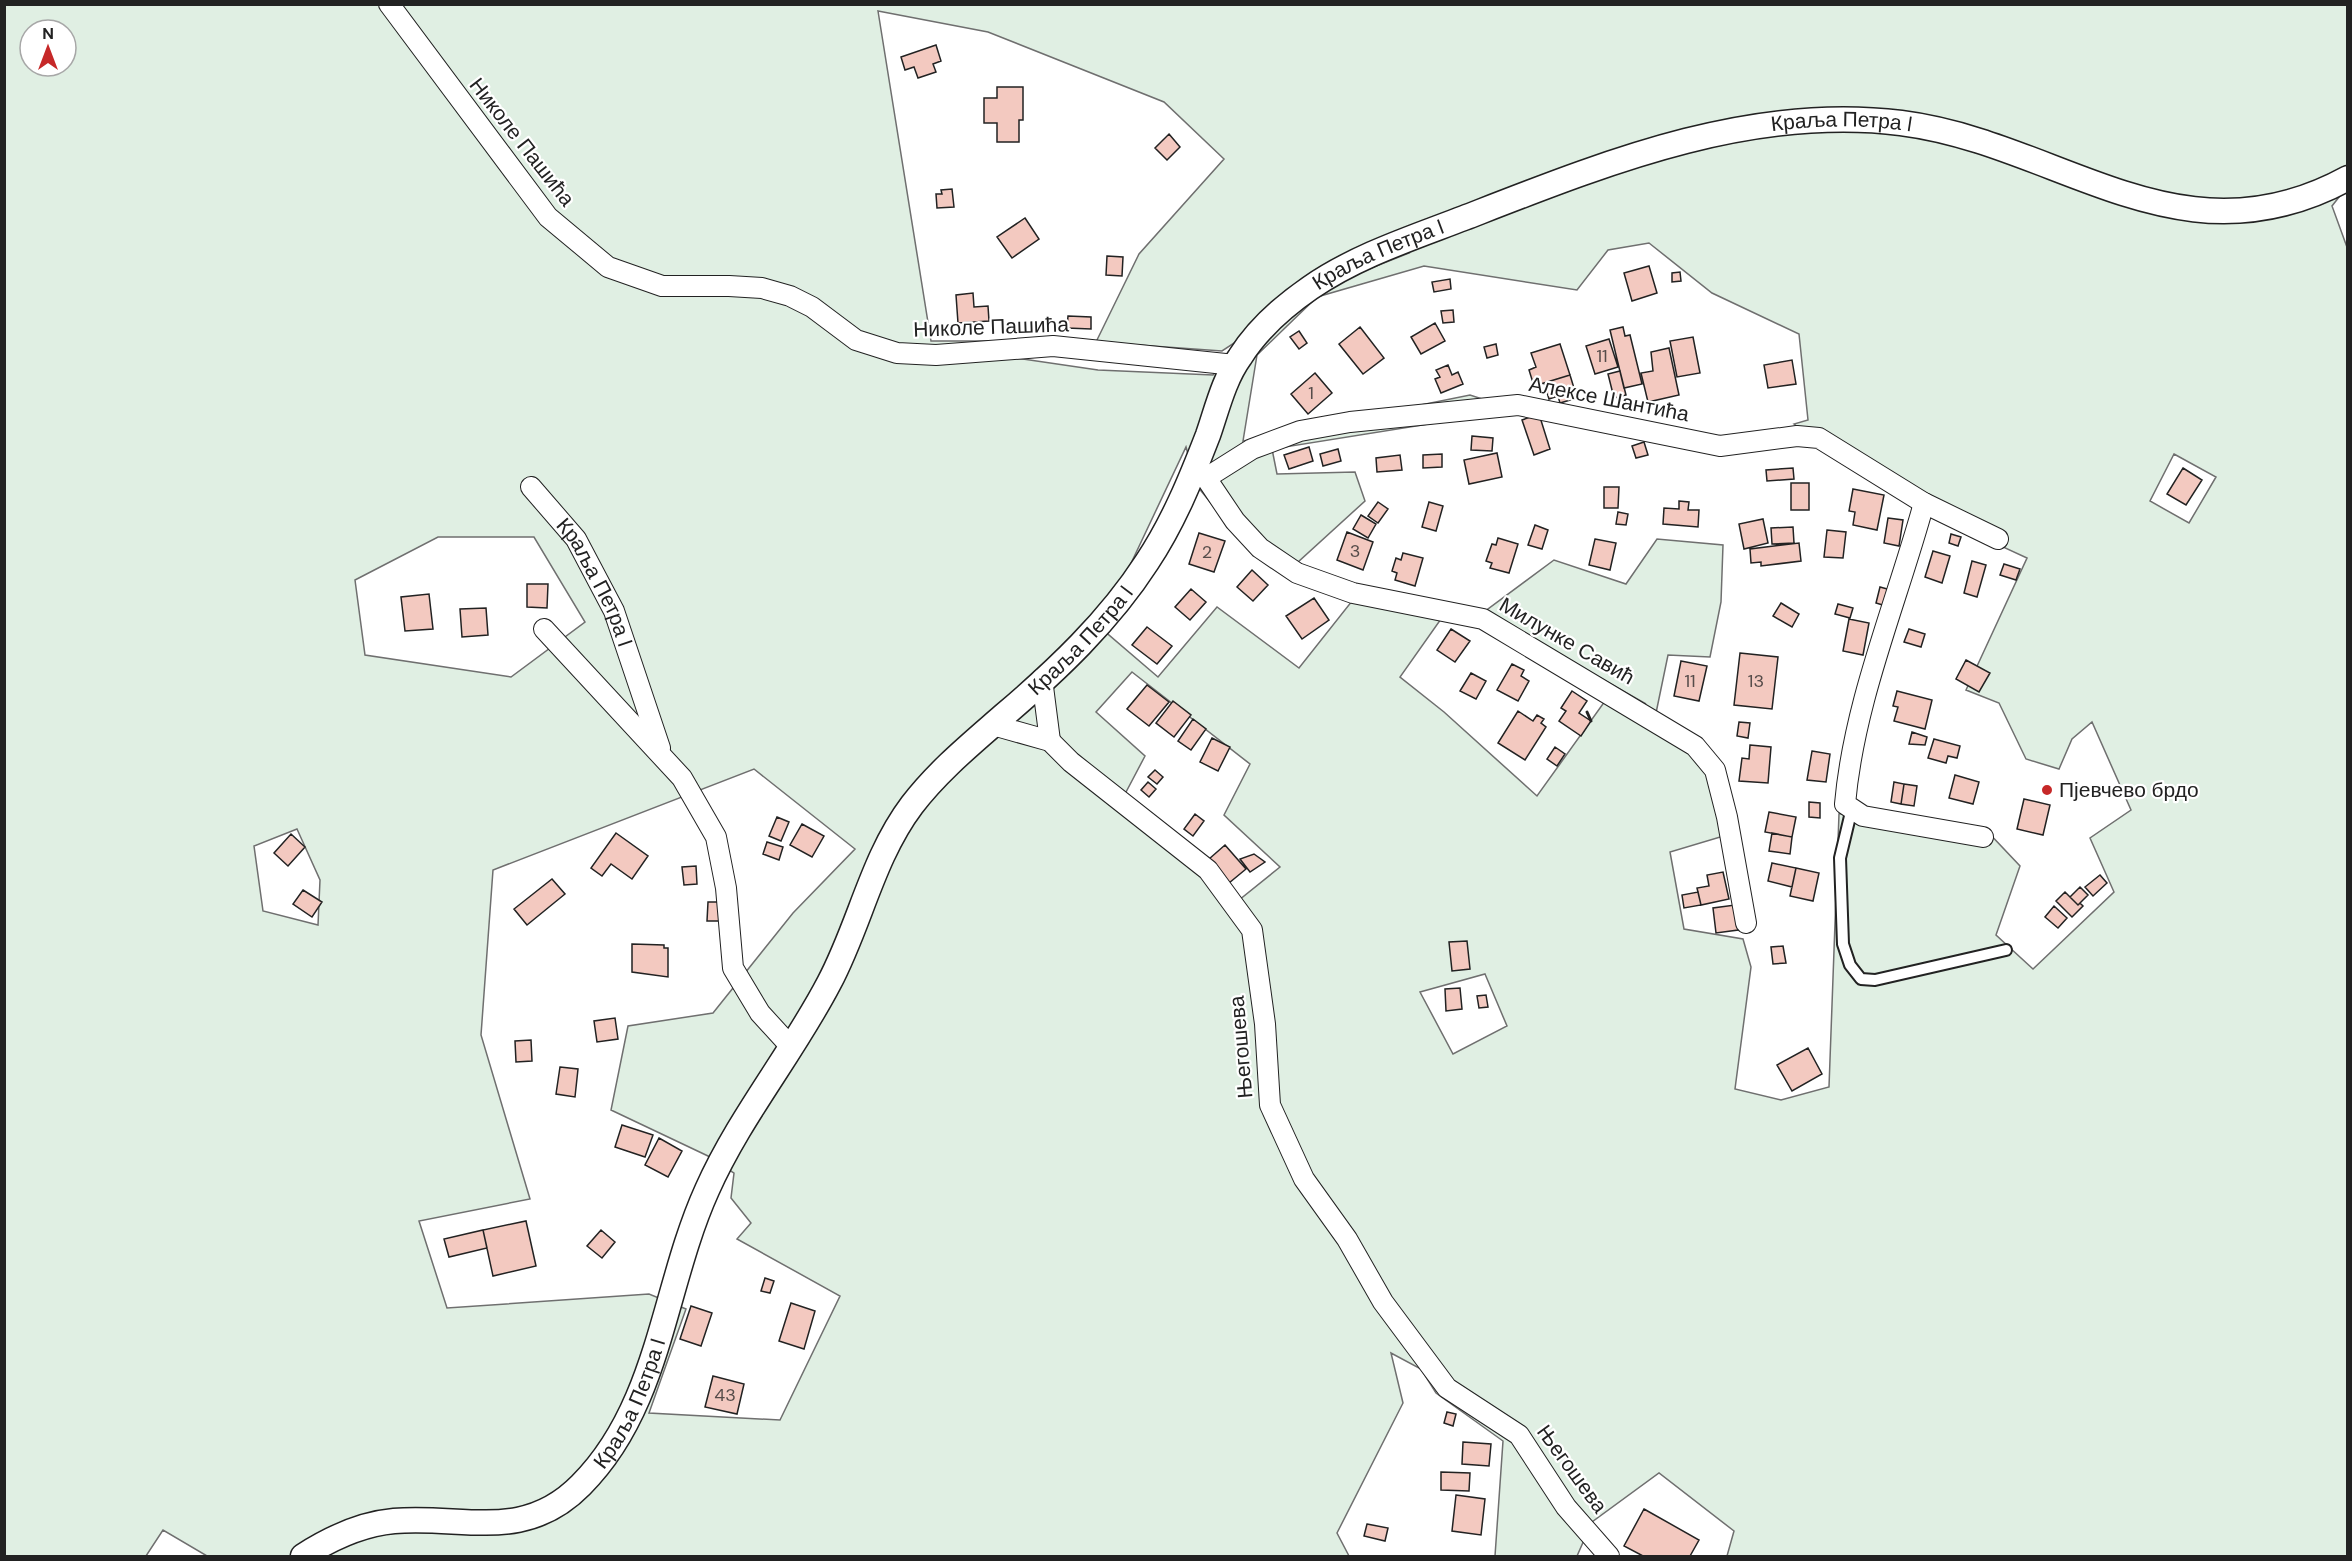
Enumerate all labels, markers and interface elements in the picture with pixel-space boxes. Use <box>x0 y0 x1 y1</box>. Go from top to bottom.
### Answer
north arrow <box>18 18 78 78</box>
text: N <box>42 23 54 44</box>
street label: Николе Пашића <box>463 72 581 212</box>
street label: Краља Петра I <box>1769 105 1914 138</box>
street label: Краља Петра I <box>1307 213 1448 297</box>
street label: Николе Пашића <box>913 310 1070 344</box>
house number: 11 <box>1596 344 1608 368</box>
street label: Алексе Шантића <box>1527 370 1692 428</box>
house number: 1 <box>1308 381 1314 405</box>
street label: Краља Петра I <box>550 512 639 650</box>
house number: 3 <box>1350 539 1360 563</box>
house number: 2 <box>1202 540 1212 564</box>
street label: Краља Петра I <box>1022 580 1140 702</box>
street label: Милунке Савић <box>1494 591 1640 691</box>
house number: 11 <box>1684 669 1696 693</box>
house number: 13 <box>1748 669 1764 693</box>
place label: Пјевчево брдо <box>2059 776 2199 804</box>
marker: Пјевчево брдо <box>2040 783 2054 797</box>
street label: Његошева <box>1223 994 1259 1099</box>
street label: Краља Петра I <box>587 1335 672 1475</box>
house number: 43 <box>714 1383 736 1407</box>
street label: Његошева <box>1530 1419 1614 1519</box>

